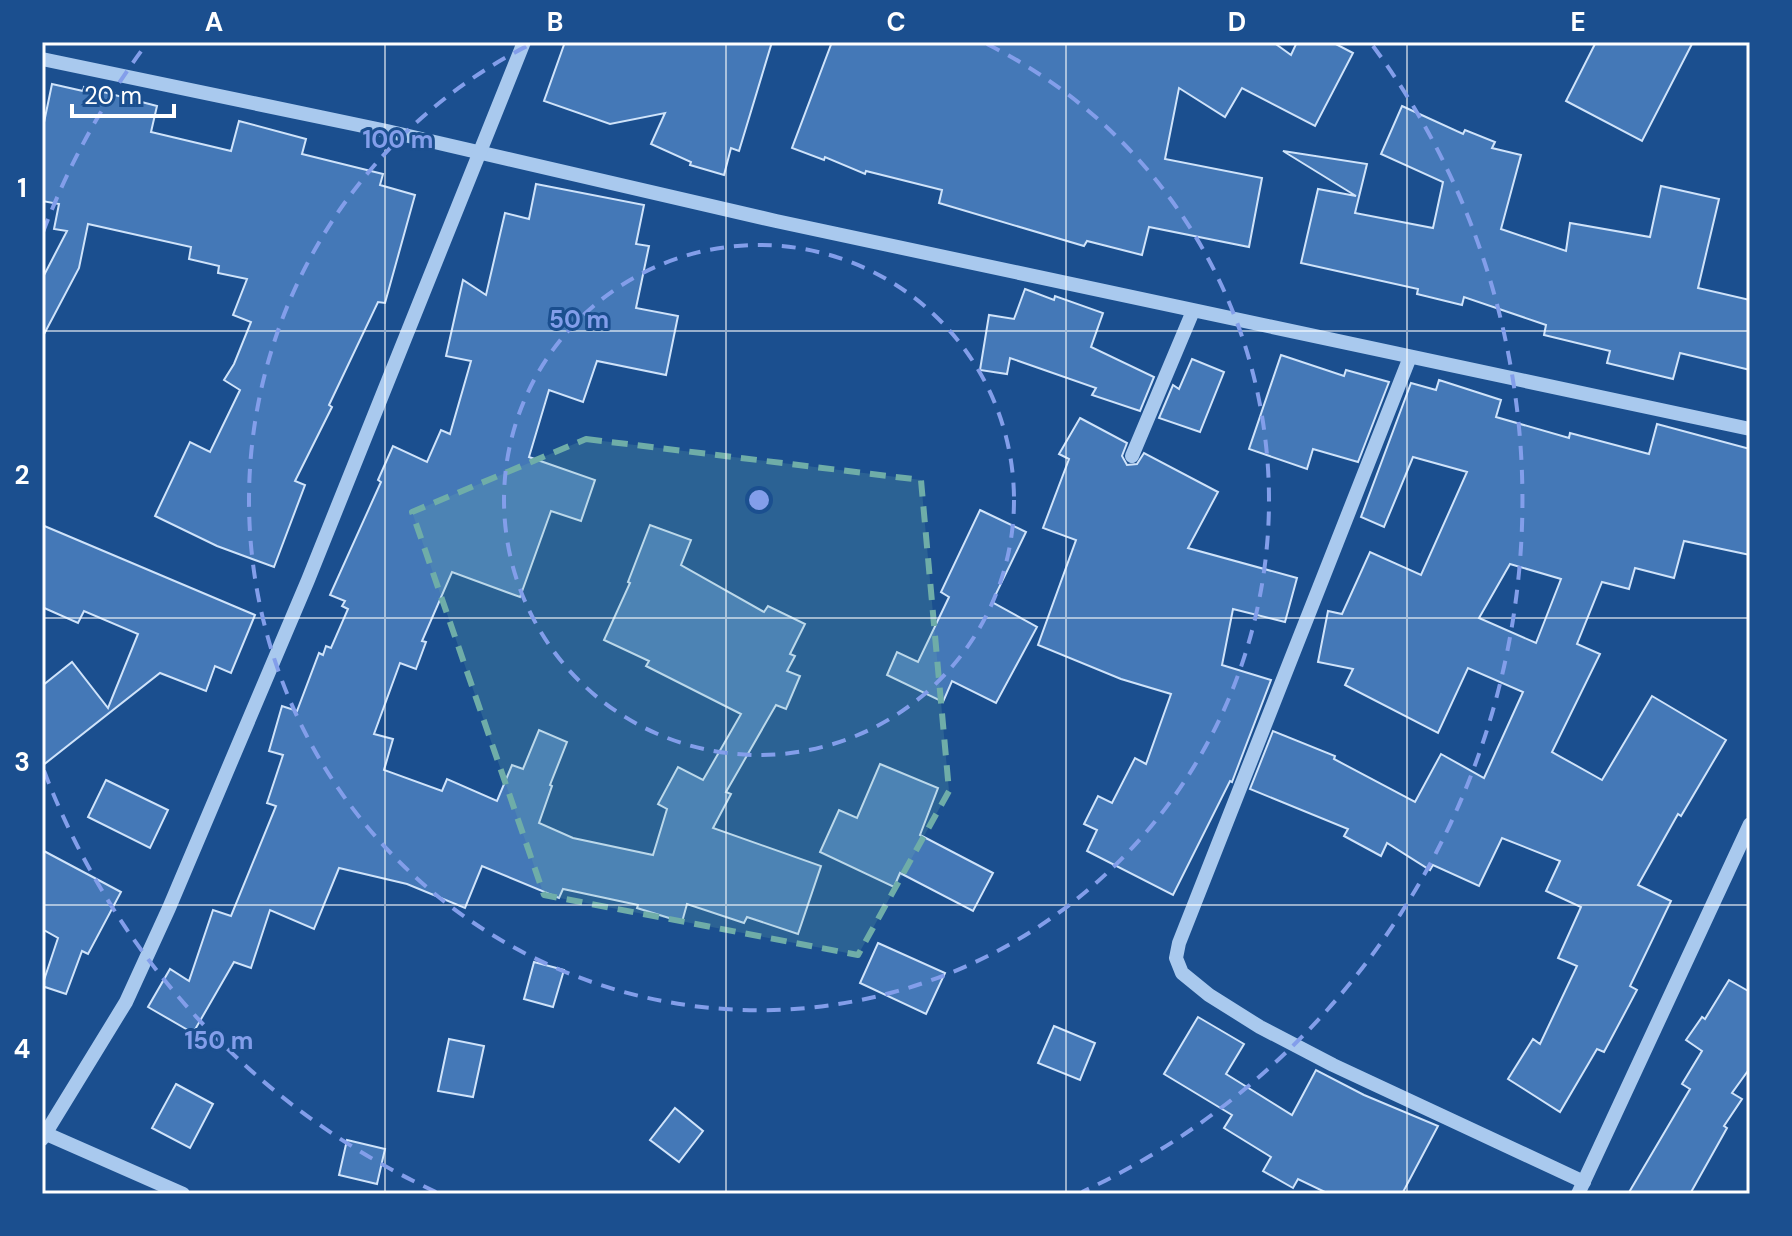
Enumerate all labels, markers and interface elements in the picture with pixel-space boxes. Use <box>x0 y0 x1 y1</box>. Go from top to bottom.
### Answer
text: A <box>205 5 223 39</box>
text: B <box>547 5 563 39</box>
text: C <box>886 5 906 39</box>
text: D <box>1228 5 1246 39</box>
text: E <box>1570 5 1586 39</box>
scale bar <box>72 68 174 118</box>
text: 20 m <box>84 80 142 111</box>
text: 100 m <box>363 124 433 155</box>
text: 1 <box>17 171 27 205</box>
text: 50 m <box>549 304 609 335</box>
text: 2 <box>14 458 30 492</box>
centre of rings <box>745 486 773 514</box>
text: 3 <box>14 745 30 779</box>
text: 150 m <box>185 1025 253 1056</box>
text: 4 <box>14 1032 30 1066</box>

